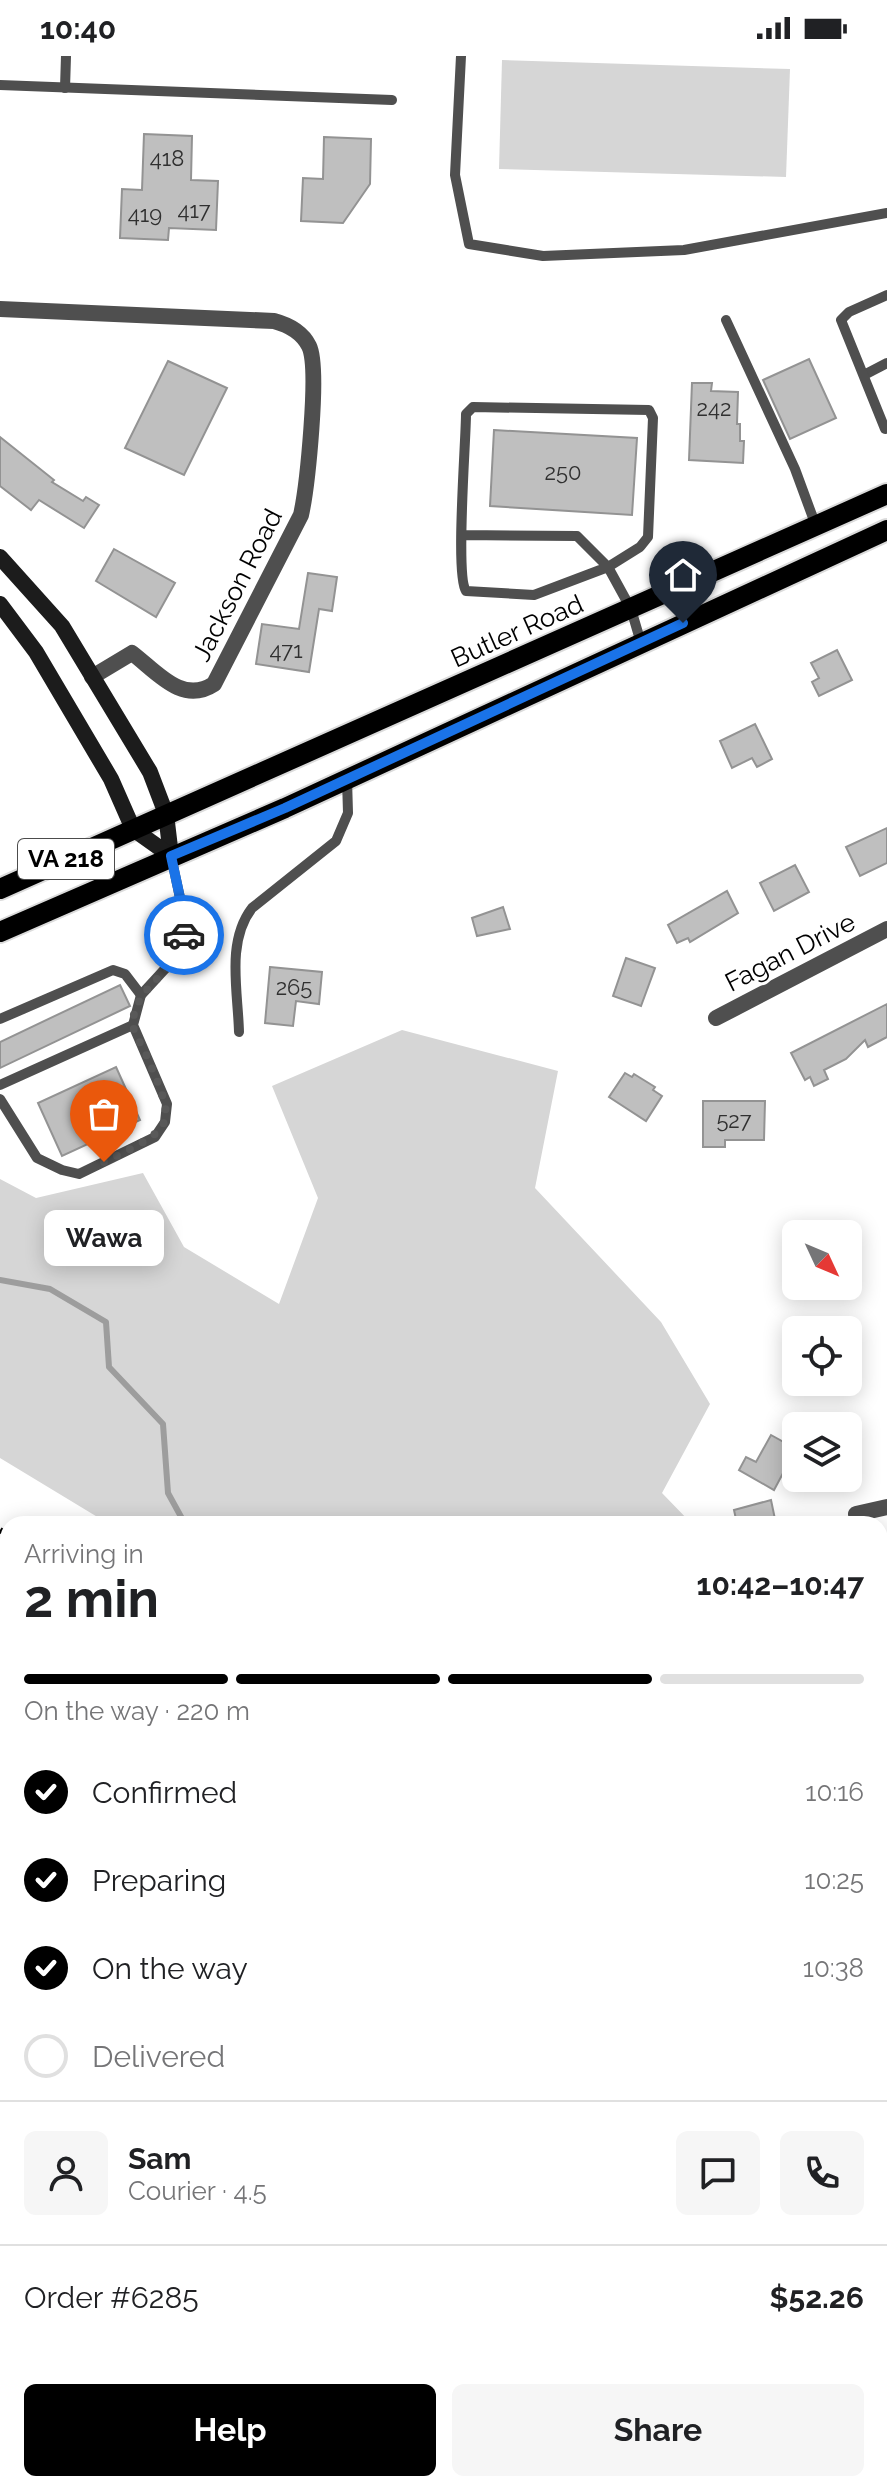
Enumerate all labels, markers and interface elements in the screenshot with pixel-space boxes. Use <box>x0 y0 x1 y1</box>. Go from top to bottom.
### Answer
text: 10:40 <box>40 11 116 46</box>
house number: 418 <box>150 145 184 171</box>
house number: 417 <box>177 197 211 223</box>
house number: 419 <box>128 201 162 227</box>
house number: 242 <box>697 395 731 421</box>
house number: 250 <box>545 459 581 485</box>
street label: Jackson Road <box>186 504 288 666</box>
pin <box>649 541 717 623</box>
icon: home <box>661 553 705 597</box>
street label: Butler Road <box>446 589 588 673</box>
house number: 471 <box>269 637 303 663</box>
road number: VA 218 <box>18 839 114 879</box>
courier <box>144 895 224 975</box>
street label: Fagan Drive <box>720 906 860 998</box>
icon: car <box>162 913 206 957</box>
house number: 265 <box>276 974 312 1000</box>
pin <box>70 1080 138 1162</box>
icon: bag <box>82 1092 126 1136</box>
house number: 527 <box>716 1107 752 1133</box>
callout: Wawa <box>44 1210 164 1266</box>
north arrow <box>782 1220 862 1300</box>
map controls <box>782 1220 862 1492</box>
text: Wawa <box>66 1223 142 1253</box>
button: locate <box>782 1316 862 1396</box>
button: layers <box>782 1412 862 1492</box>
text: Arriving in <box>24 1539 144 1569</box>
text: 10:42–10:47 <box>697 1567 864 1602</box>
text: 2 min <box>24 1568 159 1629</box>
text: On the way · 220 m <box>24 1696 250 1726</box>
icon: check <box>24 1770 68 1814</box>
text: Confirmed <box>92 1775 237 1810</box>
text: 10:16 <box>805 1777 864 1807</box>
icon: check <box>24 1858 68 1902</box>
text: Preparing <box>92 1863 226 1898</box>
text: 10:25 <box>804 1865 864 1895</box>
icon: check <box>24 1946 68 1990</box>
text: On the way <box>92 1951 248 1986</box>
text: 10:38 <box>803 1953 864 1983</box>
text: Delivered <box>92 2039 225 2074</box>
button: person <box>24 2131 108 2215</box>
button: chat <box>676 2131 760 2215</box>
button: phone <box>780 2131 864 2215</box>
text: Sam <box>128 2141 191 2176</box>
text: Courier · 4.5 <box>128 2176 267 2206</box>
text: Order #6285 <box>24 2280 199 2315</box>
text: $52.26 <box>770 2280 864 2315</box>
button: Help <box>24 2384 436 2476</box>
button: Share <box>452 2384 864 2476</box>

